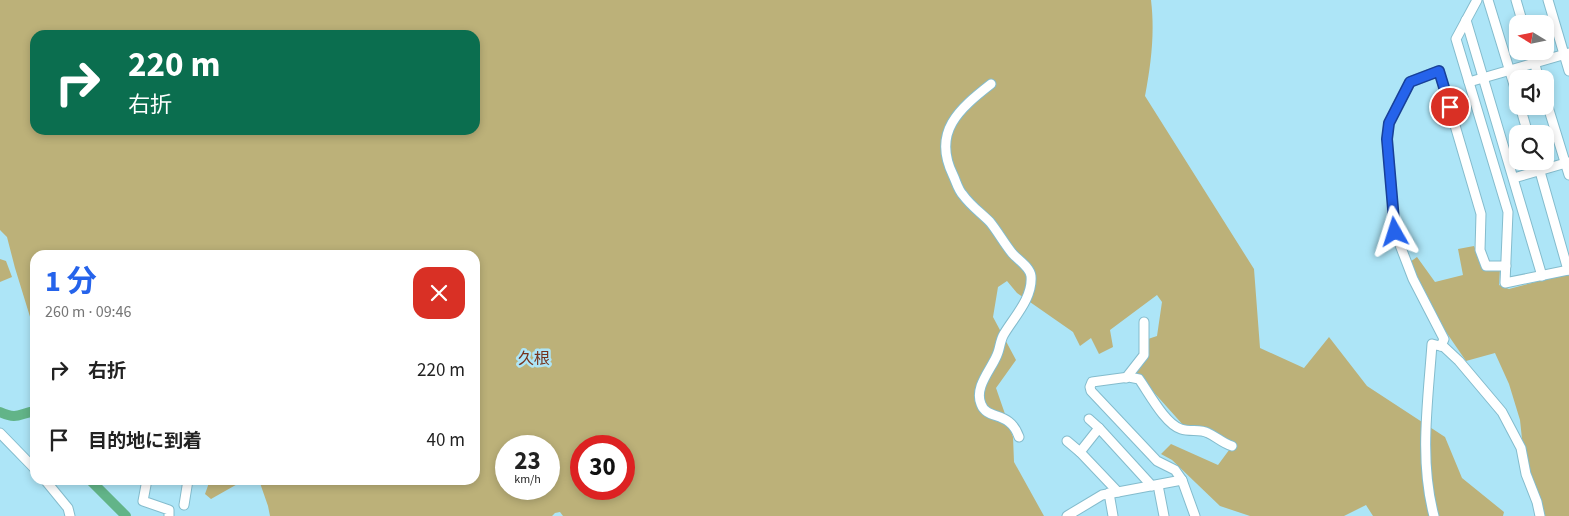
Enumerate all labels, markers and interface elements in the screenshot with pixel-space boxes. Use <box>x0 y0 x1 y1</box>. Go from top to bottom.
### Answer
north arrow <box>1509 15 1554 60</box>
map controls <box>1509 15 1554 170</box>
text: 220 m <box>128 40 220 90</box>
icon: right <box>45 50 110 115</box>
button: sound <box>1509 70 1554 115</box>
pin <box>1429 86 1471 128</box>
text: 右折 <box>128 89 172 121</box>
icon: arrive <box>1436 93 1464 121</box>
button: search <box>1509 125 1554 170</box>
position arrow <box>1368 205 1420 257</box>
text: 1 分 <box>45 260 97 303</box>
button: close <box>413 267 465 319</box>
text: 260 m · 09:46 <box>45 301 132 323</box>
district label: 久根 <box>518 348 550 370</box>
icon: right <box>45 356 73 384</box>
text: 220 m <box>417 357 465 384</box>
text: 右折 <box>88 358 126 385</box>
icon: arrive <box>45 426 73 454</box>
text: 40 m <box>427 427 465 454</box>
text: 目的地に到着 <box>88 428 202 455</box>
speed limit sign: 30 <box>570 435 635 500</box>
text: 23 <box>514 443 541 479</box>
text: km/h <box>514 471 541 488</box>

